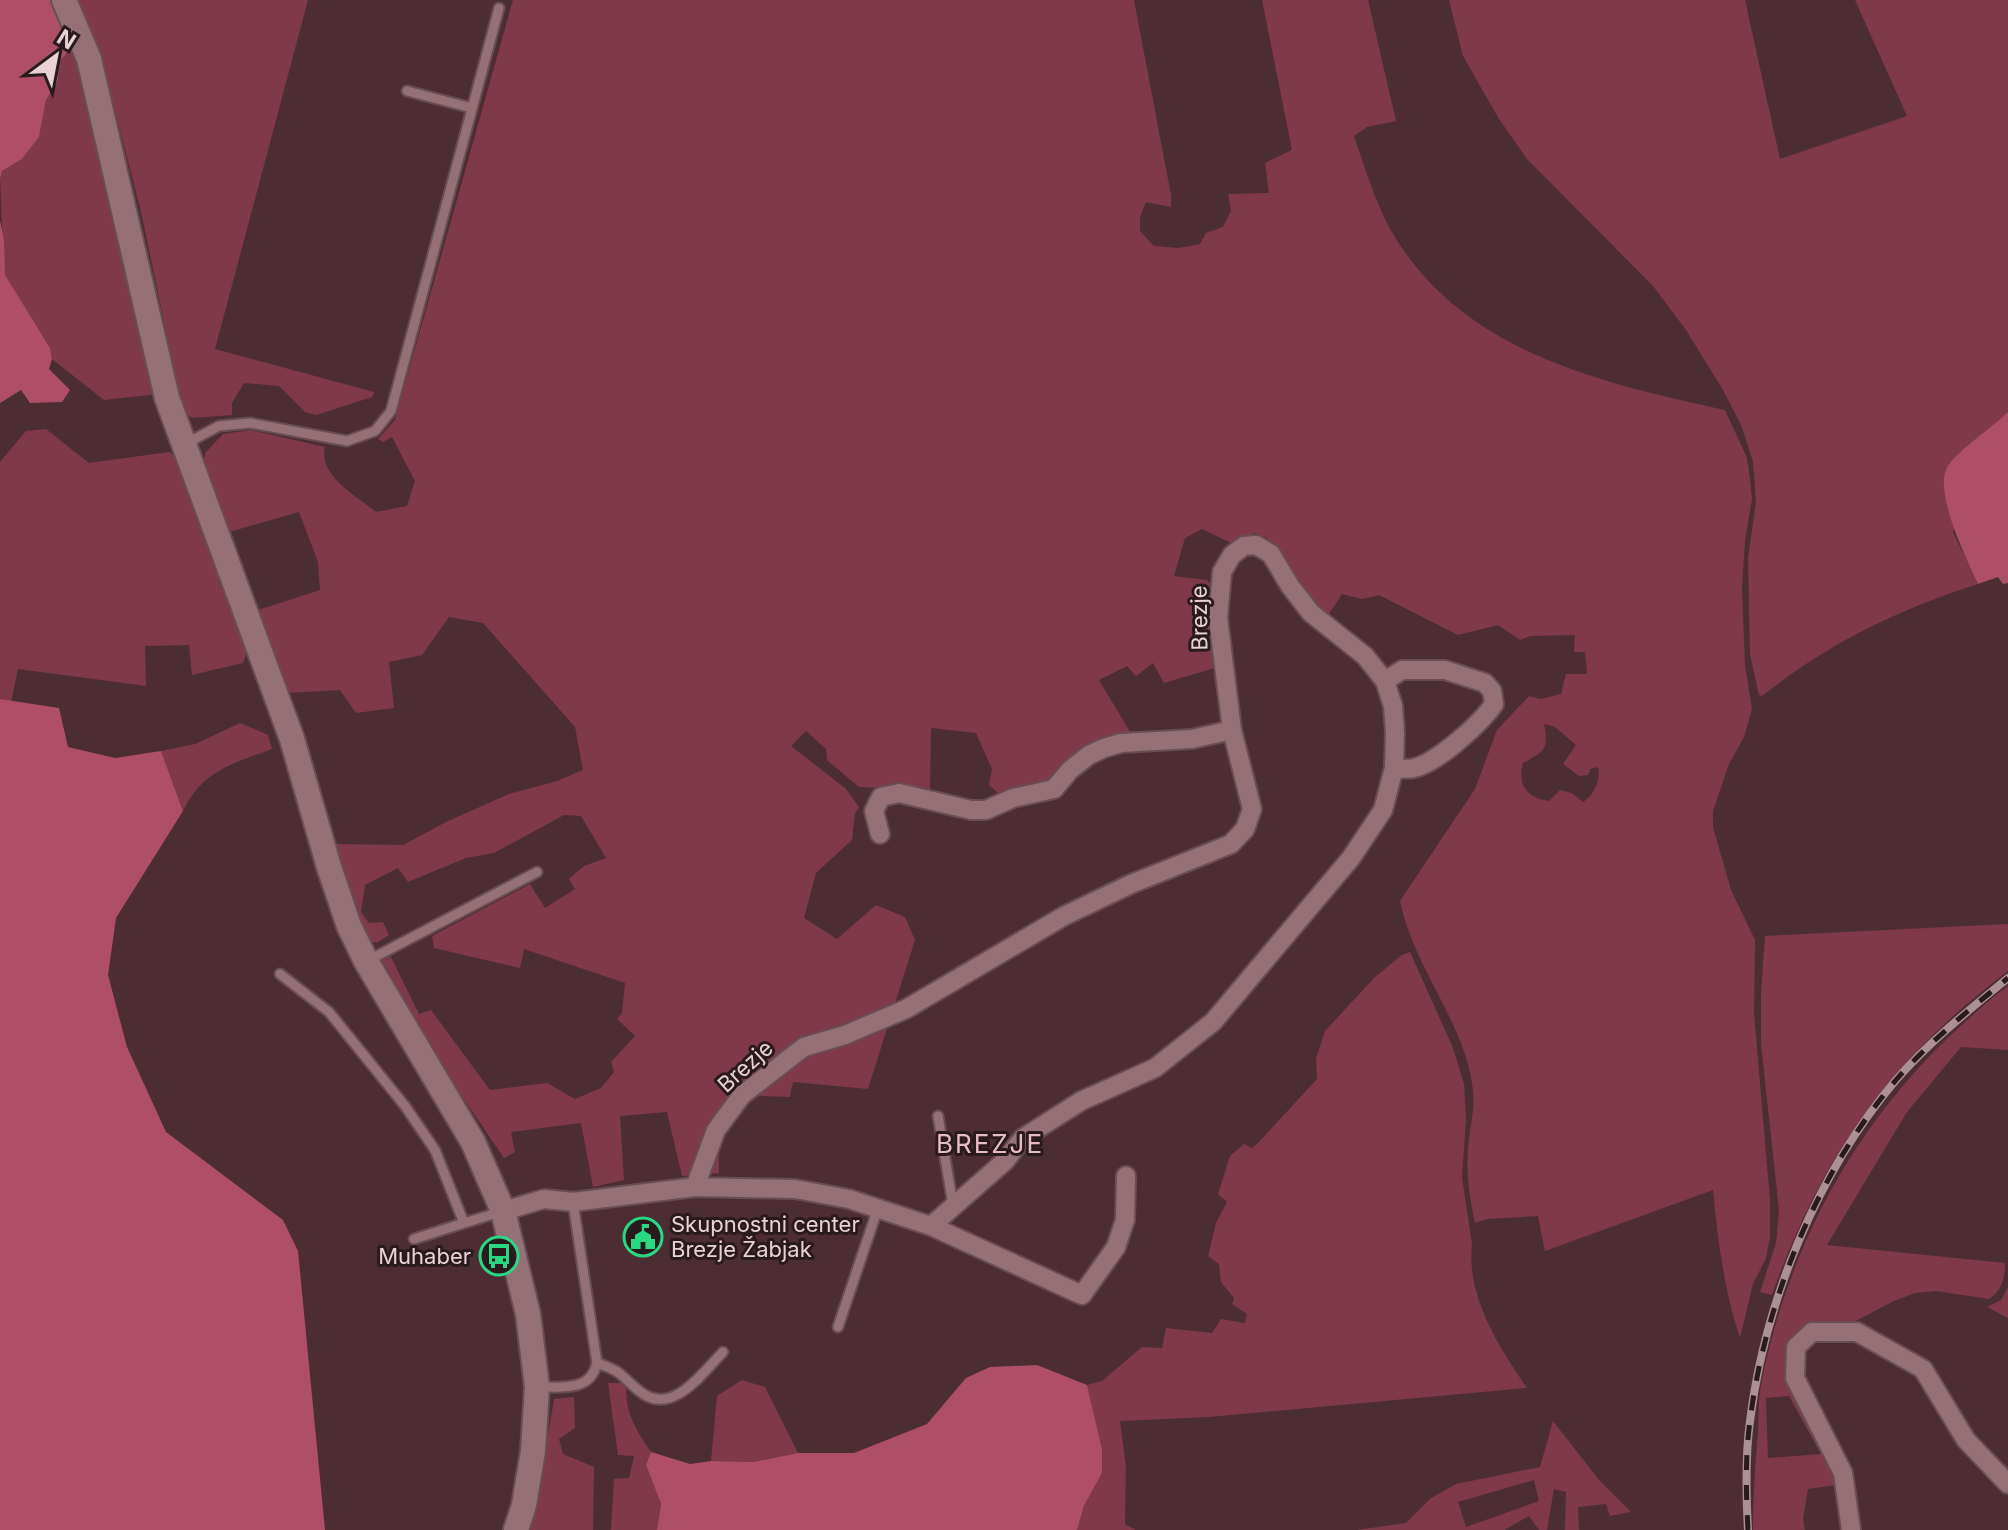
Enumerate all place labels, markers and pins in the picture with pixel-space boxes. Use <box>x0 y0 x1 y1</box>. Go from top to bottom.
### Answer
place label: Skupnostni center Brezje Žabjak <box>671 1211 860 1262</box>
public building icon: Skupnostni center Brezje Žabjak <box>622 1216 664 1258</box>
bus stop icon: Muhaber <box>478 1235 520 1277</box>
place label: Muhaber <box>378 1243 471 1269</box>

